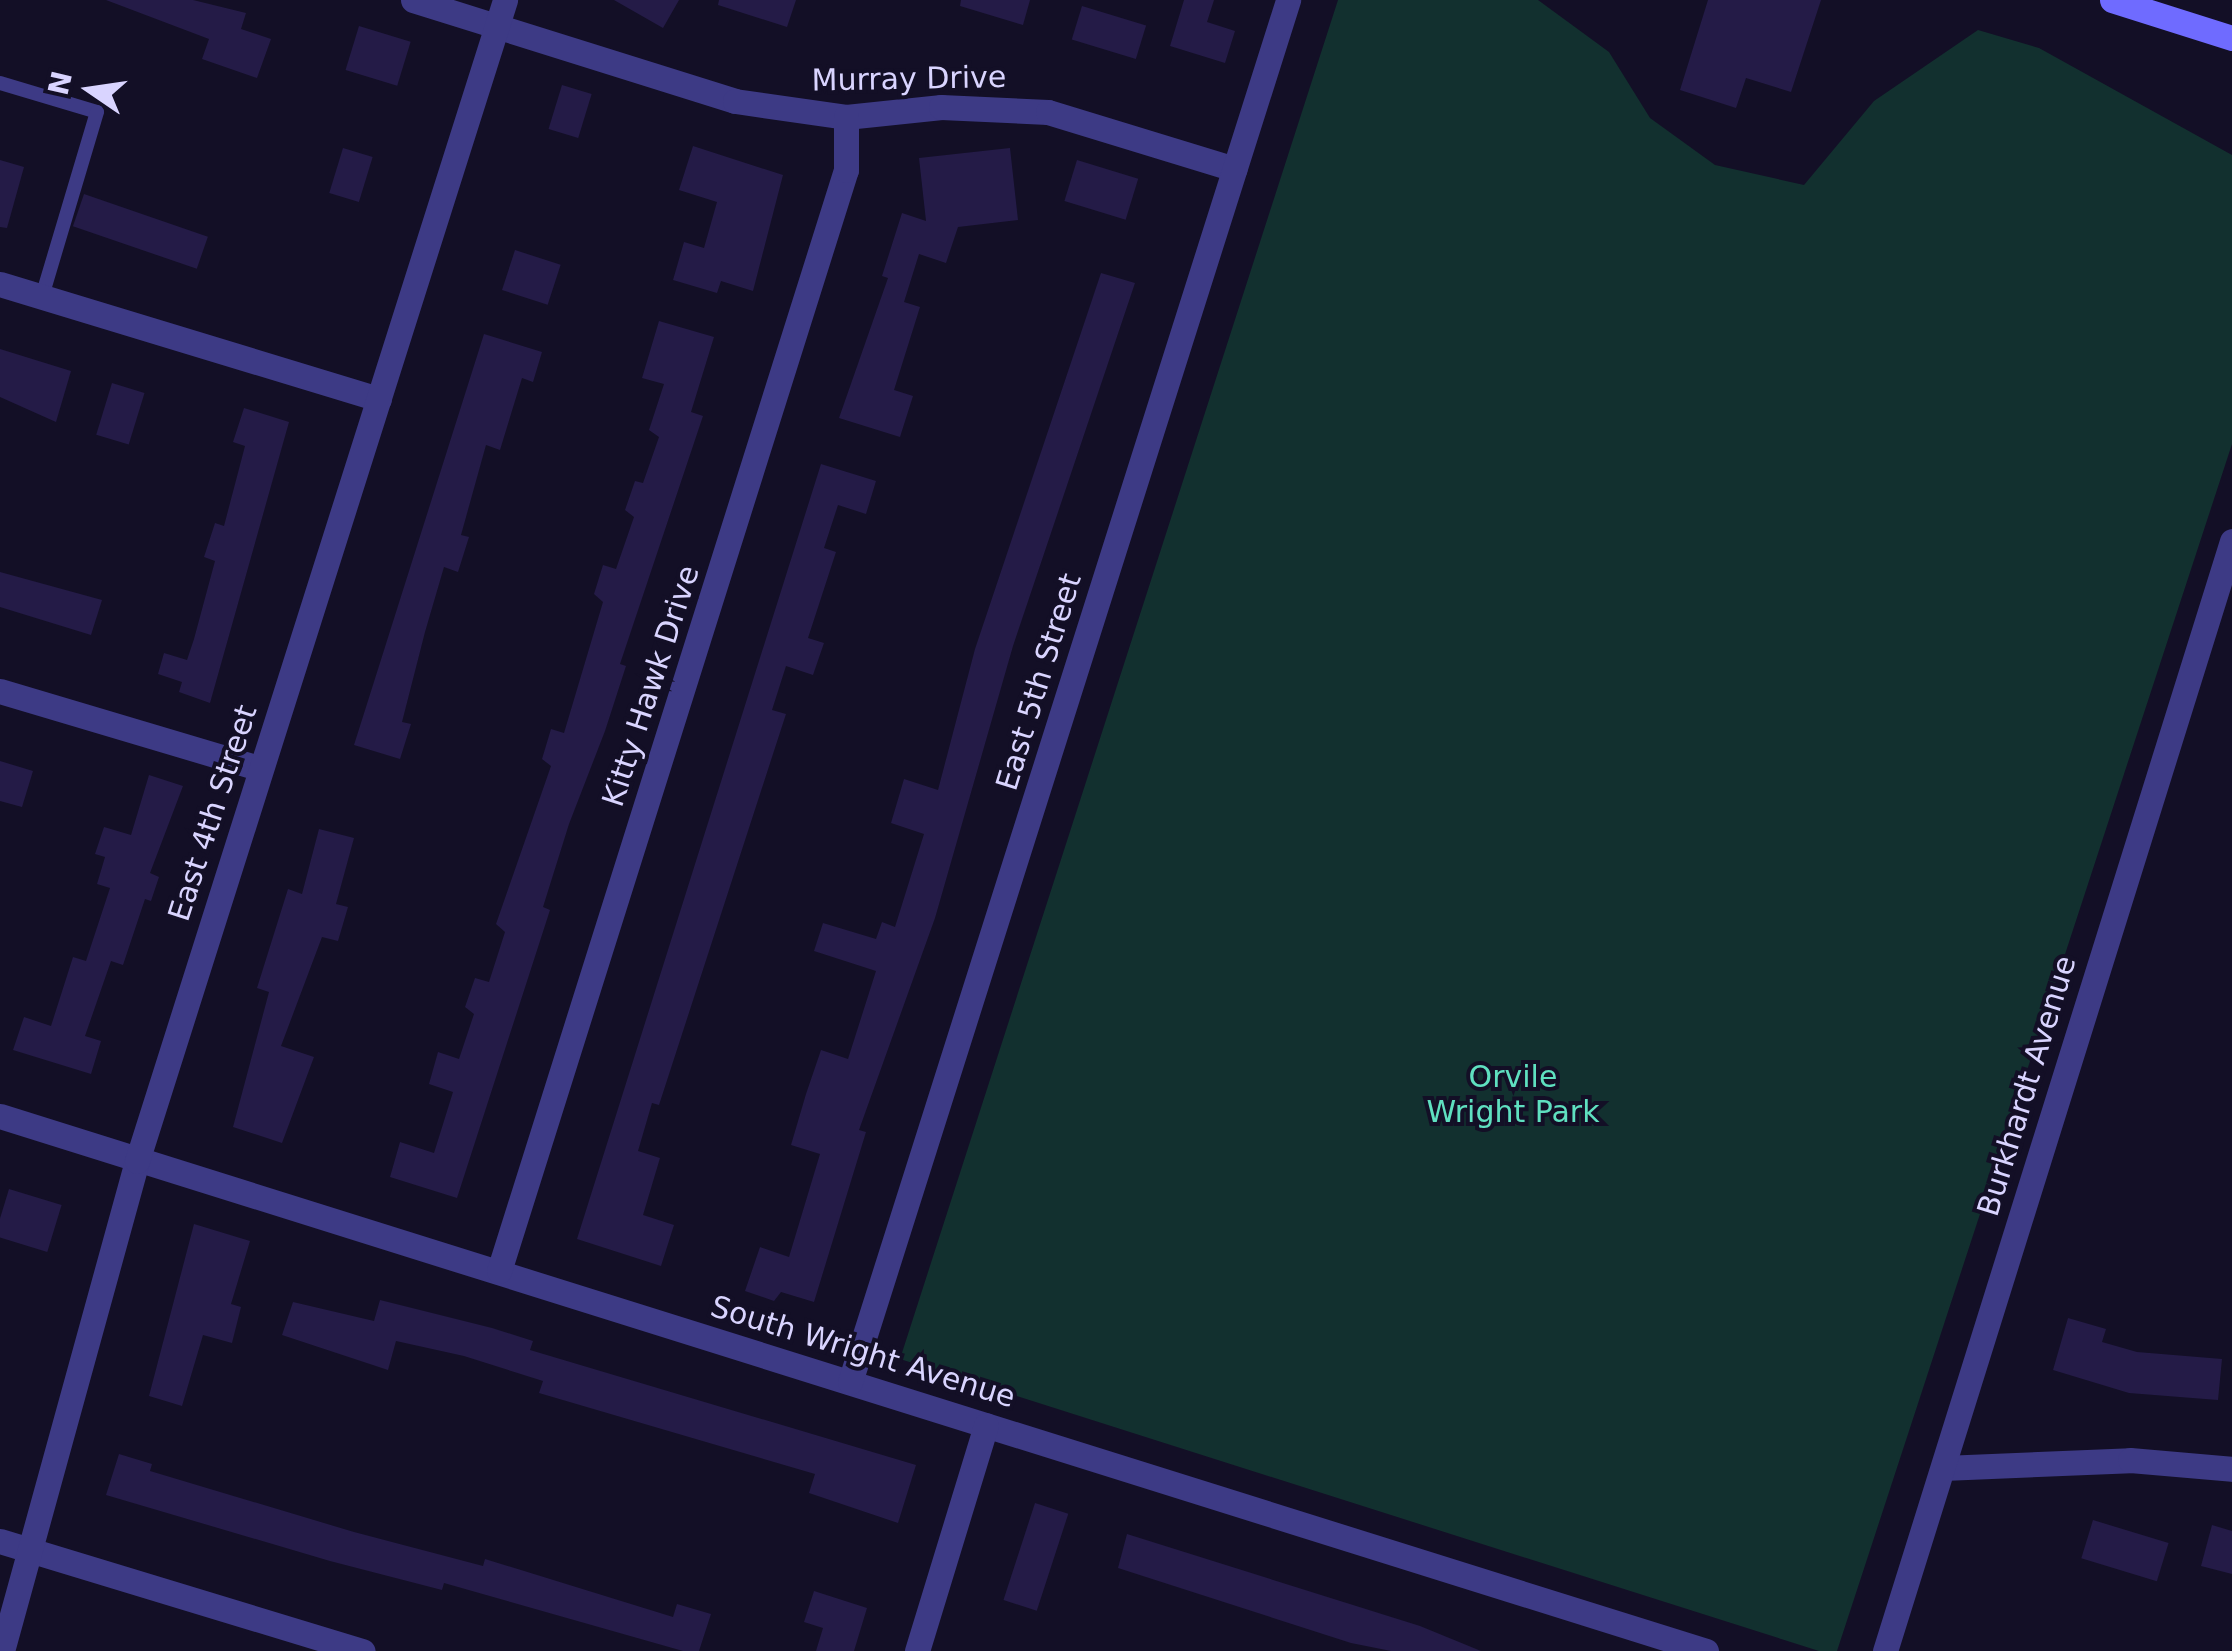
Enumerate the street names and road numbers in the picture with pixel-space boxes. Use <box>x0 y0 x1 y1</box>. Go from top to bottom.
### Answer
street label: Murray Drive <box>811 59 1007 99</box>
street label: Kitty Hawk Drive <box>595 561 707 811</box>
street label: East 5th Street <box>989 569 1089 795</box>
street label: East 4th Street <box>161 701 265 925</box>
street label: Burkhardt Avenue <box>1970 951 2084 1221</box>
street label: South Wright Avenue <box>706 1289 1020 1415</box>

